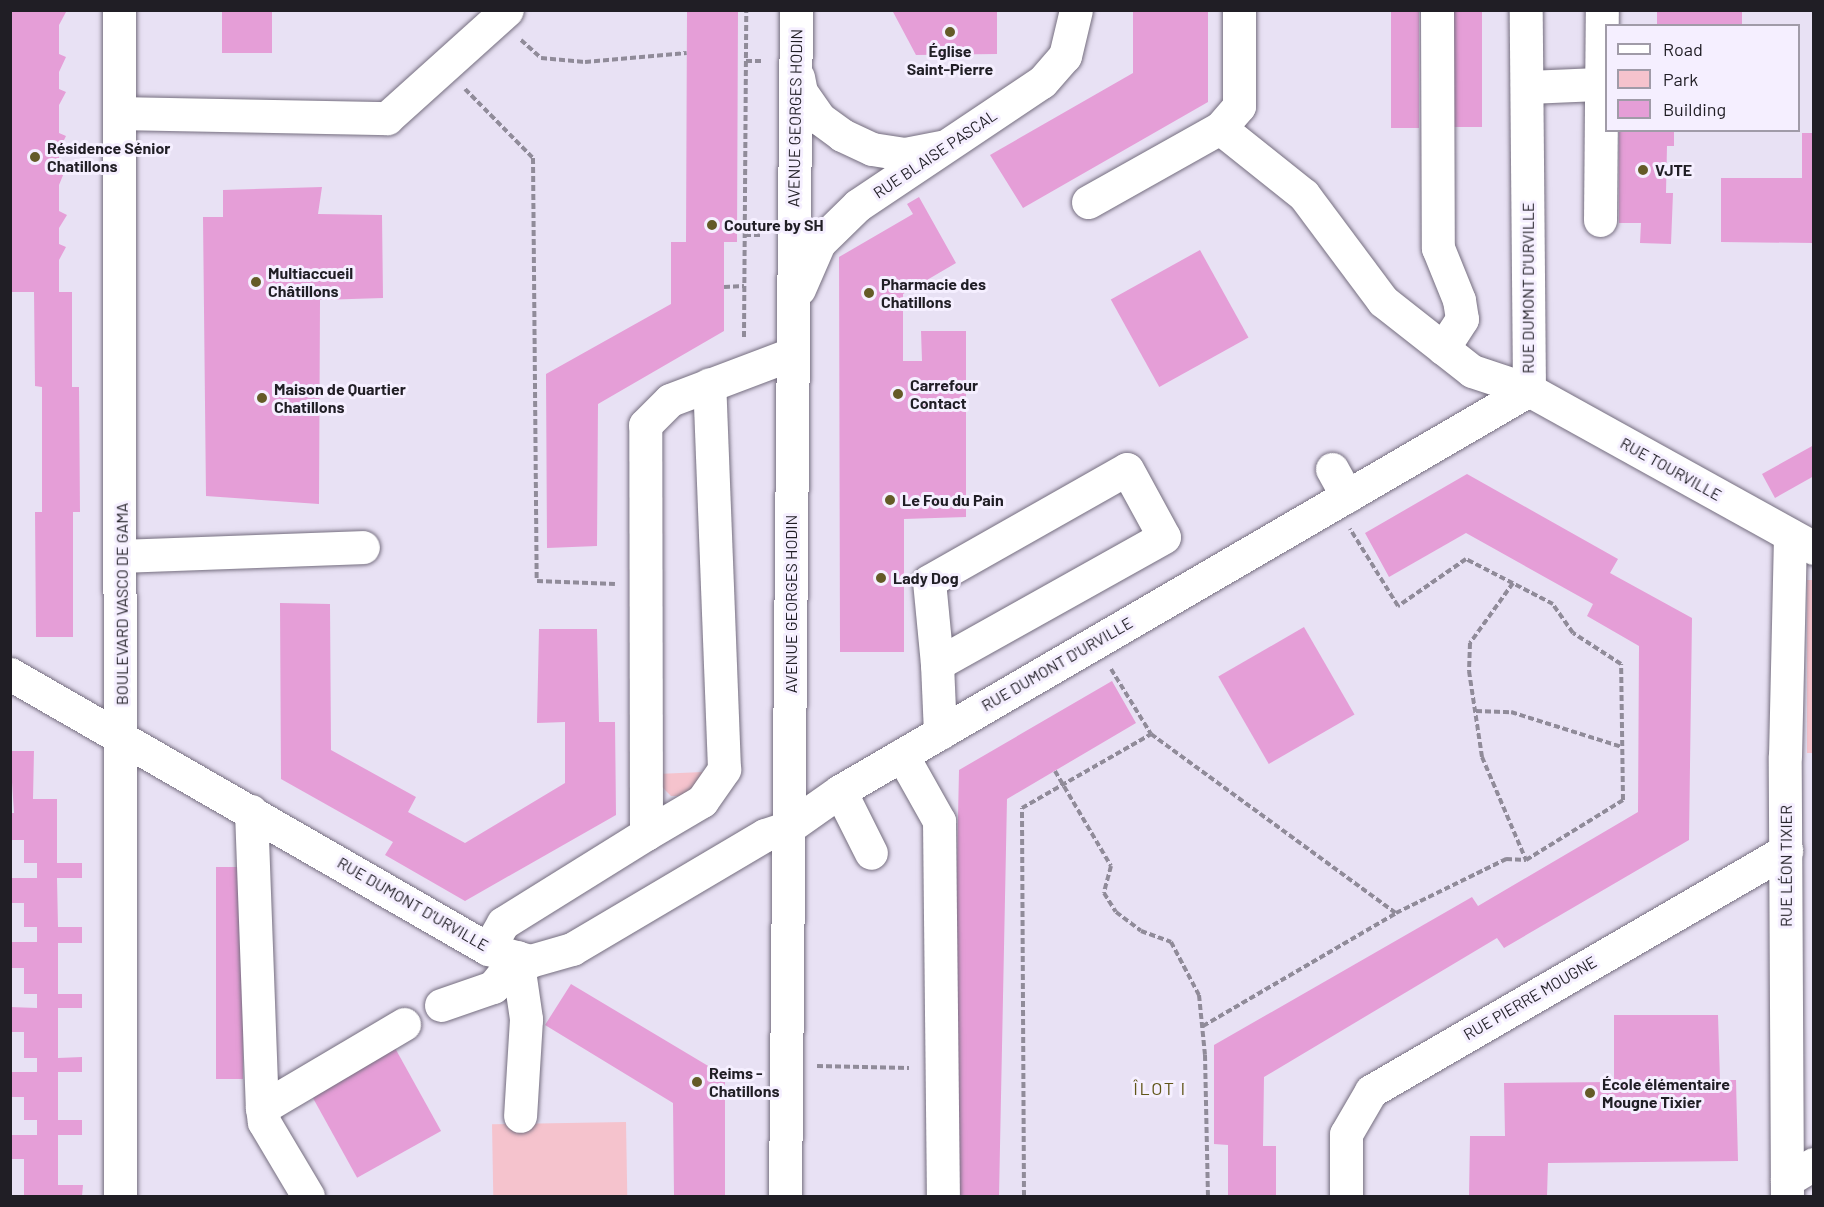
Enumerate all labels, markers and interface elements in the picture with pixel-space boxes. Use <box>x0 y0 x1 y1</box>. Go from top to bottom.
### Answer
legend <box>1605 24 1800 132</box>
marker: Église Saint-Pierre <box>943 25 957 39</box>
street label: AVENUE GEORGES HODIN <box>784 29 806 207</box>
text: Road <box>1663 38 1703 60</box>
place label: Église Saint-Pierre <box>907 41 993 79</box>
text: Park <box>1663 68 1698 90</box>
text: Building <box>1663 98 1726 120</box>
street label: RUE BLAISE PASCAL <box>870 106 1000 202</box>
place label: Résidence Sénior Chatillons <box>47 138 170 176</box>
marker: Résidence Sénior Chatillons <box>28 150 42 164</box>
place label: VJTE <box>1655 160 1692 180</box>
marker: VJTE <box>1636 163 1650 177</box>
street label: RUE DUMONT D'URVILLE <box>1518 202 1538 374</box>
place label: Couture by SH <box>724 215 824 235</box>
marker: Couture by SH <box>705 218 719 232</box>
place label: Multiaccueil Châtillons <box>268 263 353 301</box>
place label: Pharmacie des Chatillons <box>881 274 986 312</box>
marker: Multiaccueil Châtillons <box>249 275 263 289</box>
marker: Pharmacie des Chatillons <box>862 286 876 300</box>
place label: Carrefour Contact <box>910 375 978 413</box>
place label: Maison de Quartier Chatillons <box>274 379 406 417</box>
marker: Carrefour Contact <box>891 387 905 401</box>
marker: Maison de Quartier Chatillons <box>255 391 269 405</box>
street label: RUE TOURVILLE <box>1617 433 1725 505</box>
place label: Le Fou du Pain <box>902 490 1004 510</box>
marker: Le Fou du Pain <box>883 493 897 507</box>
street label: BOULEVARD VASCO DE GAMA <box>112 503 132 705</box>
street label: AVENUE GEORGES HODIN <box>781 515 801 693</box>
place label: Lady Dog <box>893 568 959 588</box>
marker: Lady Dog <box>874 571 888 585</box>
street label: RUE DUMONT D'URVILLE <box>978 613 1136 715</box>
street label: RUE LÉON TIXIER <box>1776 805 1796 927</box>
street label: RUE DUMONT D'URVILLE <box>334 853 492 955</box>
street label: RUE PIERRE MOUGNE <box>1460 952 1600 1044</box>
place label: Reims - Chatillons <box>709 1063 779 1101</box>
place label: École élémentaire Mougne Tixier <box>1602 1074 1730 1112</box>
marker: Reims - Chatillons <box>690 1075 704 1089</box>
district label: ÎLOT I <box>1133 1077 1187 1099</box>
marker: École élémentaire Mougne Tixier <box>1583 1086 1597 1100</box>

